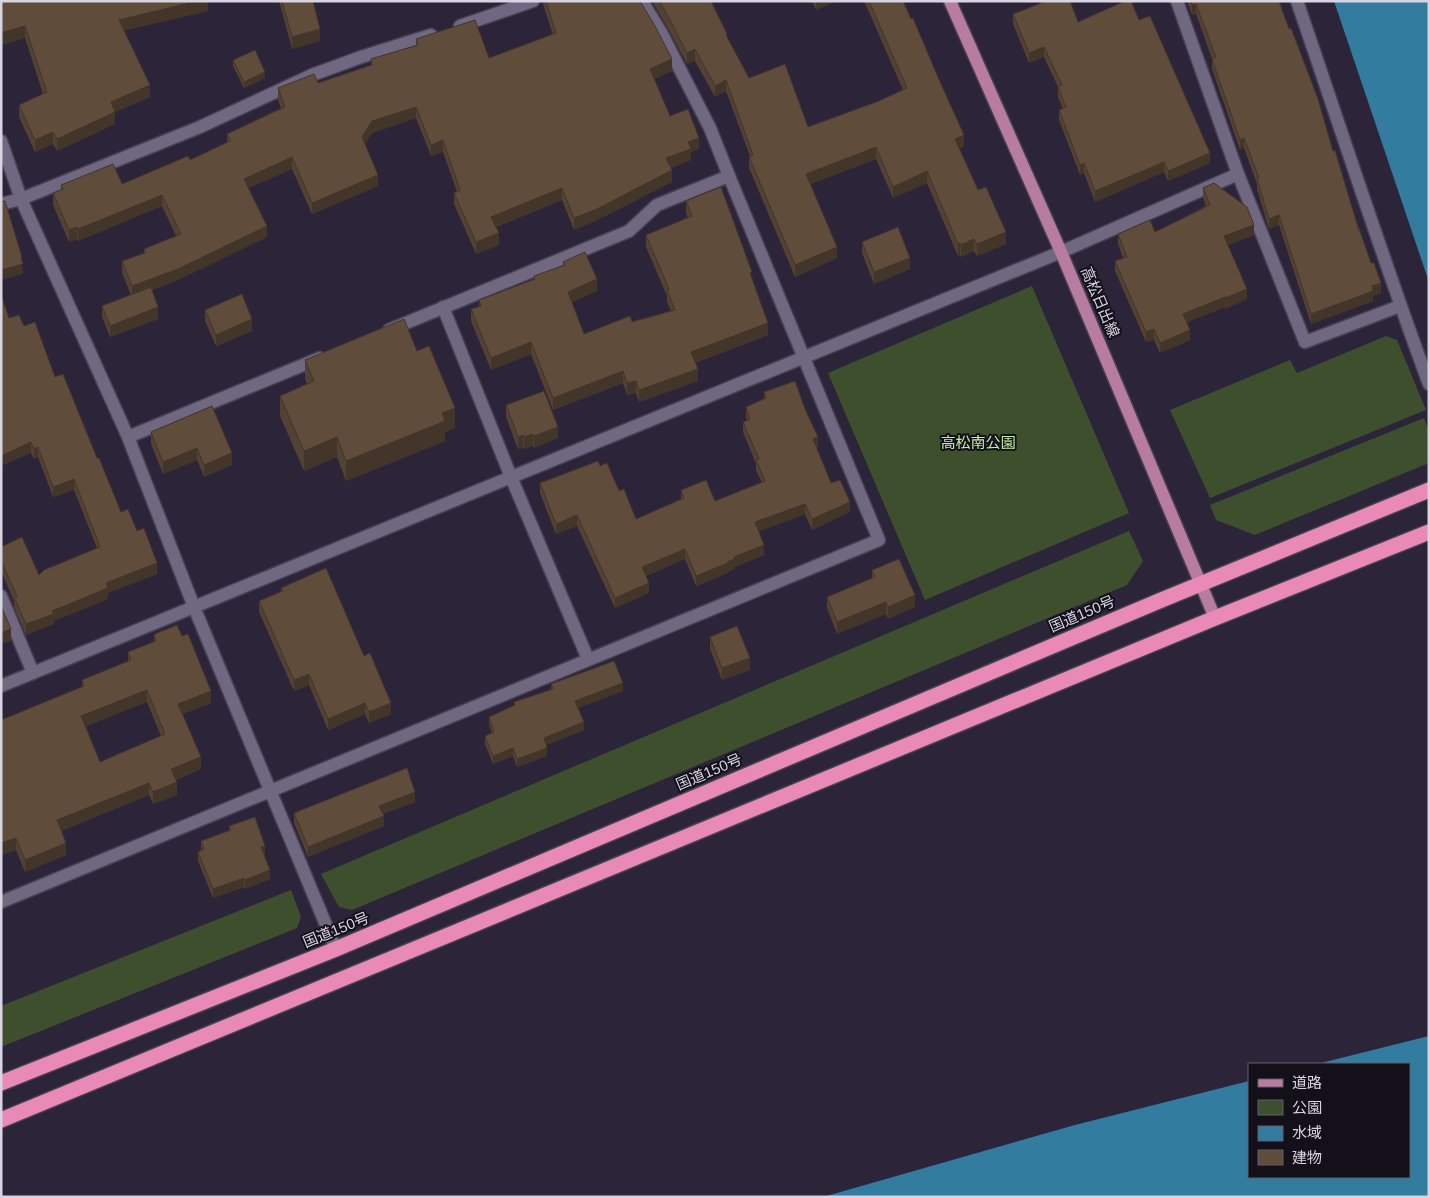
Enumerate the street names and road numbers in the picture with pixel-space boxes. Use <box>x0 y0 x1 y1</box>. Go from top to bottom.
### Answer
street label: 高松日出線 <box>1078 264 1123 340</box>
street label: 国道150号 <box>1046 592 1117 635</box>
street label: 国道150号 <box>673 750 744 793</box>
street label: 国道150号 <box>300 909 371 951</box>

